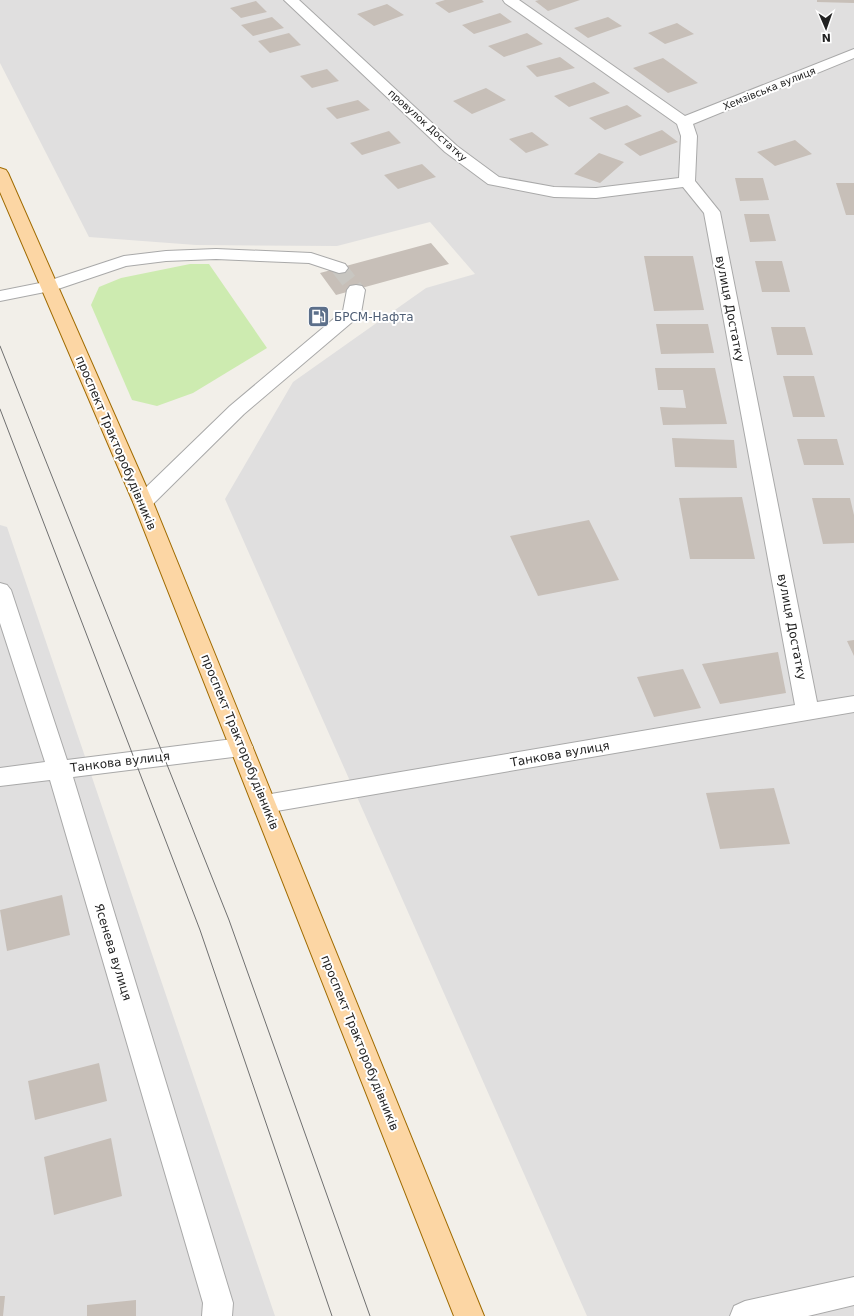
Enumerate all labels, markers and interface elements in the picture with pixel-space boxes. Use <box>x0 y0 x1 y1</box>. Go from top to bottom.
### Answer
north arrow <box>806 8 846 48</box>
text: N <box>821 31 831 44</box>
street label: Хемзівська вулиця <box>721 65 817 112</box>
street label: провулок Достатку <box>386 87 469 164</box>
street label: вулиця Достатку <box>713 255 747 363</box>
fuel station icon: БРСМ-Нафта <box>305 304 331 330</box>
place label: БРСМ-Нафта <box>334 310 414 324</box>
street label: проспект Тракторобудівників <box>73 354 159 532</box>
street label: вулиця Достатку <box>775 573 809 681</box>
street label: проспект Тракторобудівників <box>198 652 282 832</box>
street label: Танкова вулиця <box>508 738 611 770</box>
street label: Танкова вулиця <box>68 749 171 775</box>
street label: Ясенева вулиця <box>92 902 134 1002</box>
street label: проспект Тракторобудівників <box>318 953 402 1133</box>

